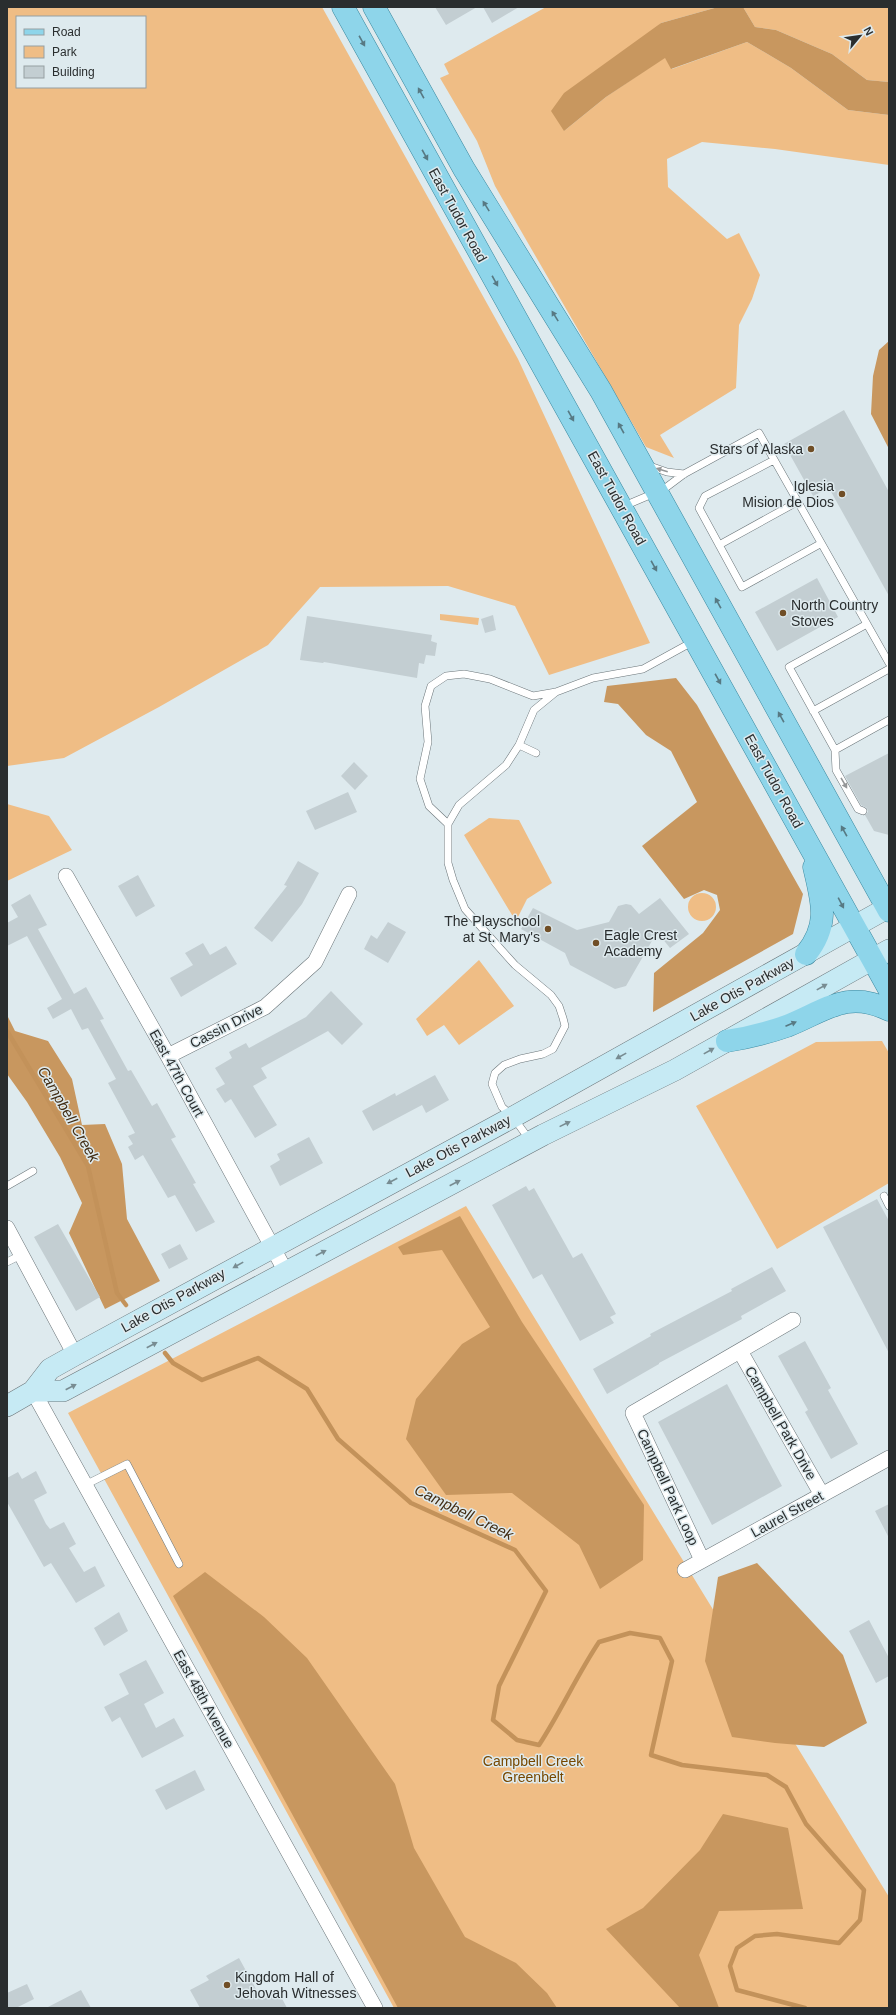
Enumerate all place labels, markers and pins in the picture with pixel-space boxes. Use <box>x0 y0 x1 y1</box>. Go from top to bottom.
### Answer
place label: Stars of Alaska <box>710 441 803 457</box>
marker: Stars of Alaska <box>806 444 816 454</box>
place label: Iglesia Mision de Dios <box>742 478 834 510</box>
marker: Iglesia Mision de Dios <box>837 489 847 499</box>
place label: North Country Stoves <box>791 597 878 629</box>
marker: North Country Stoves <box>778 608 788 618</box>
place label: The Playschool at St. Mary's <box>444 913 540 945</box>
marker: The Playschool at St. Mary's <box>543 924 553 934</box>
place label: Eagle Crest Academy <box>604 927 677 959</box>
marker: Eagle Crest Academy <box>591 938 601 948</box>
place label: Kingdom Hall of Jehovah Witnesses <box>235 1969 356 2001</box>
marker: Kingdom Hall of Jehovah Witnesses <box>222 1980 232 1990</box>

